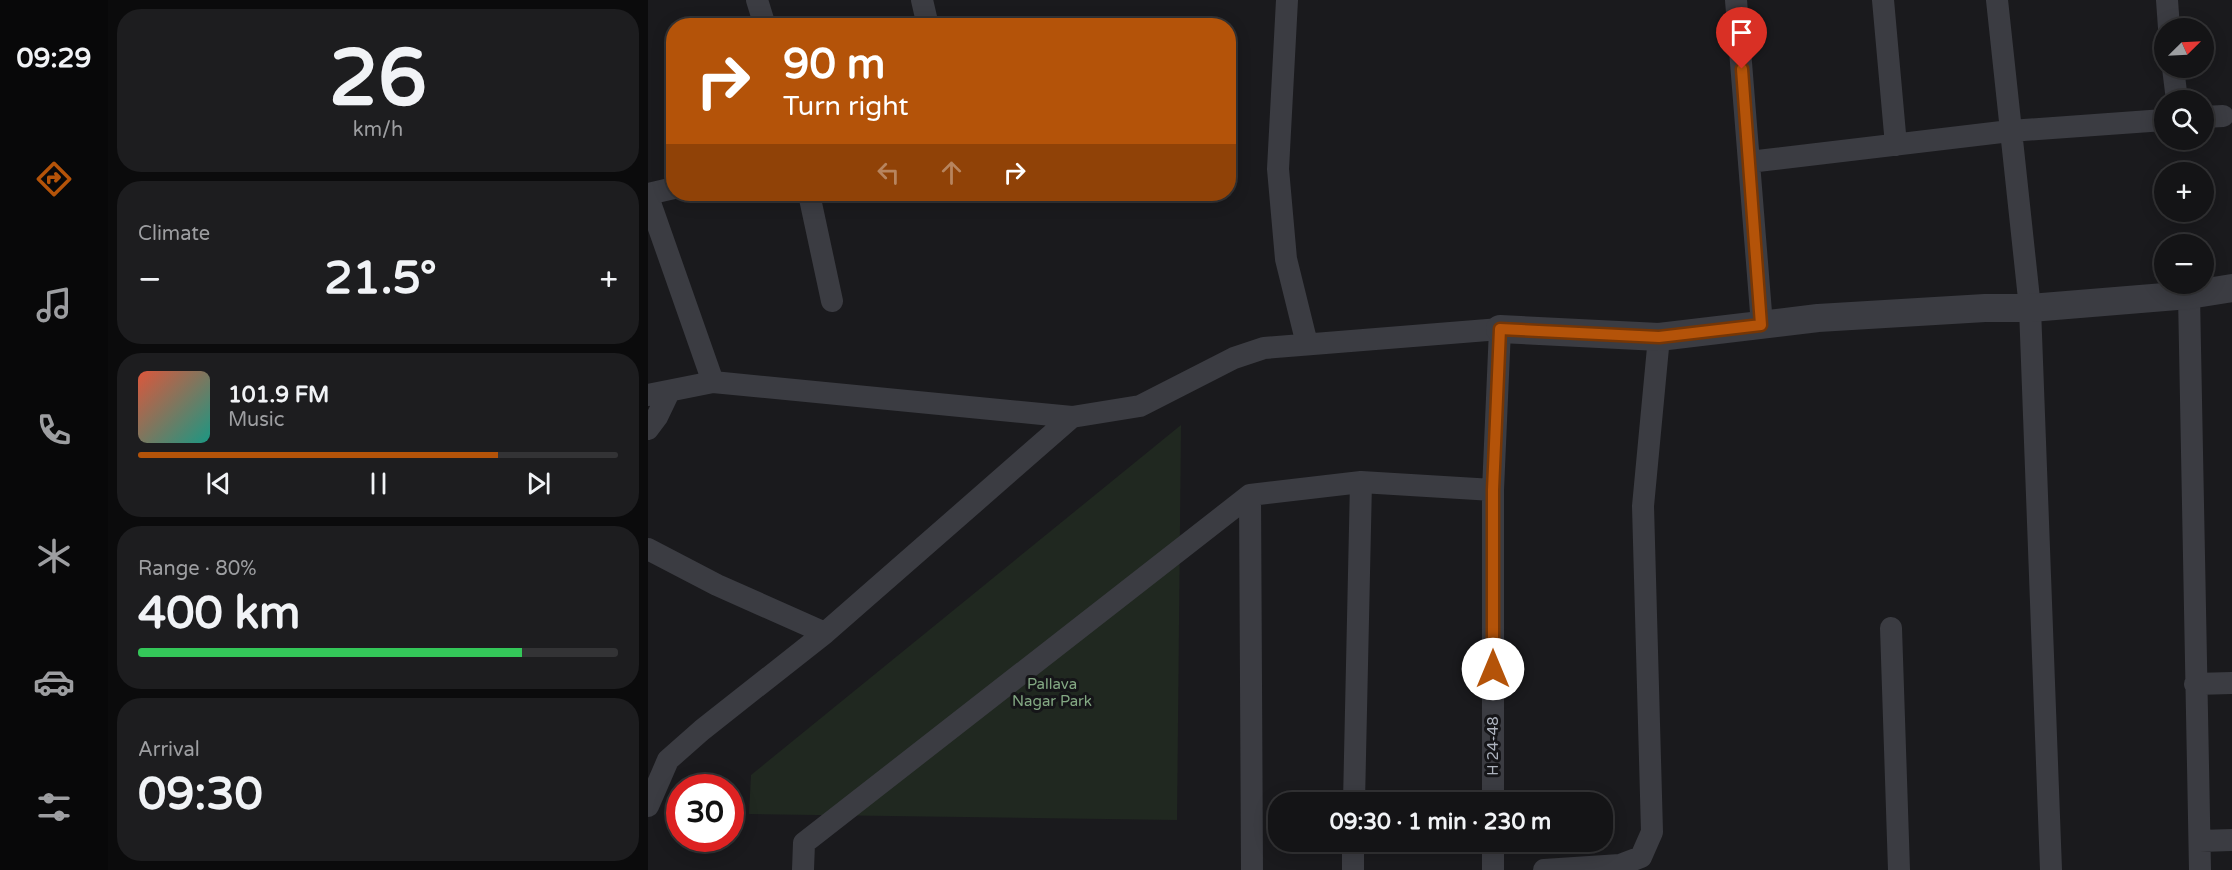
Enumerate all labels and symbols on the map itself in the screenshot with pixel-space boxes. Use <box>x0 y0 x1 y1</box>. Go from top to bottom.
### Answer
pin <box>1716 7 1767 69</box>
north arrow <box>2154 18 2214 78</box>
position arrow <box>1461 637 1525 701</box>
park label: Pallava Nagar Park <box>1012 675 1092 710</box>
street label: H 24-48 <box>1484 716 1502 776</box>
speed limit sign: 30 <box>666 774 744 852</box>

